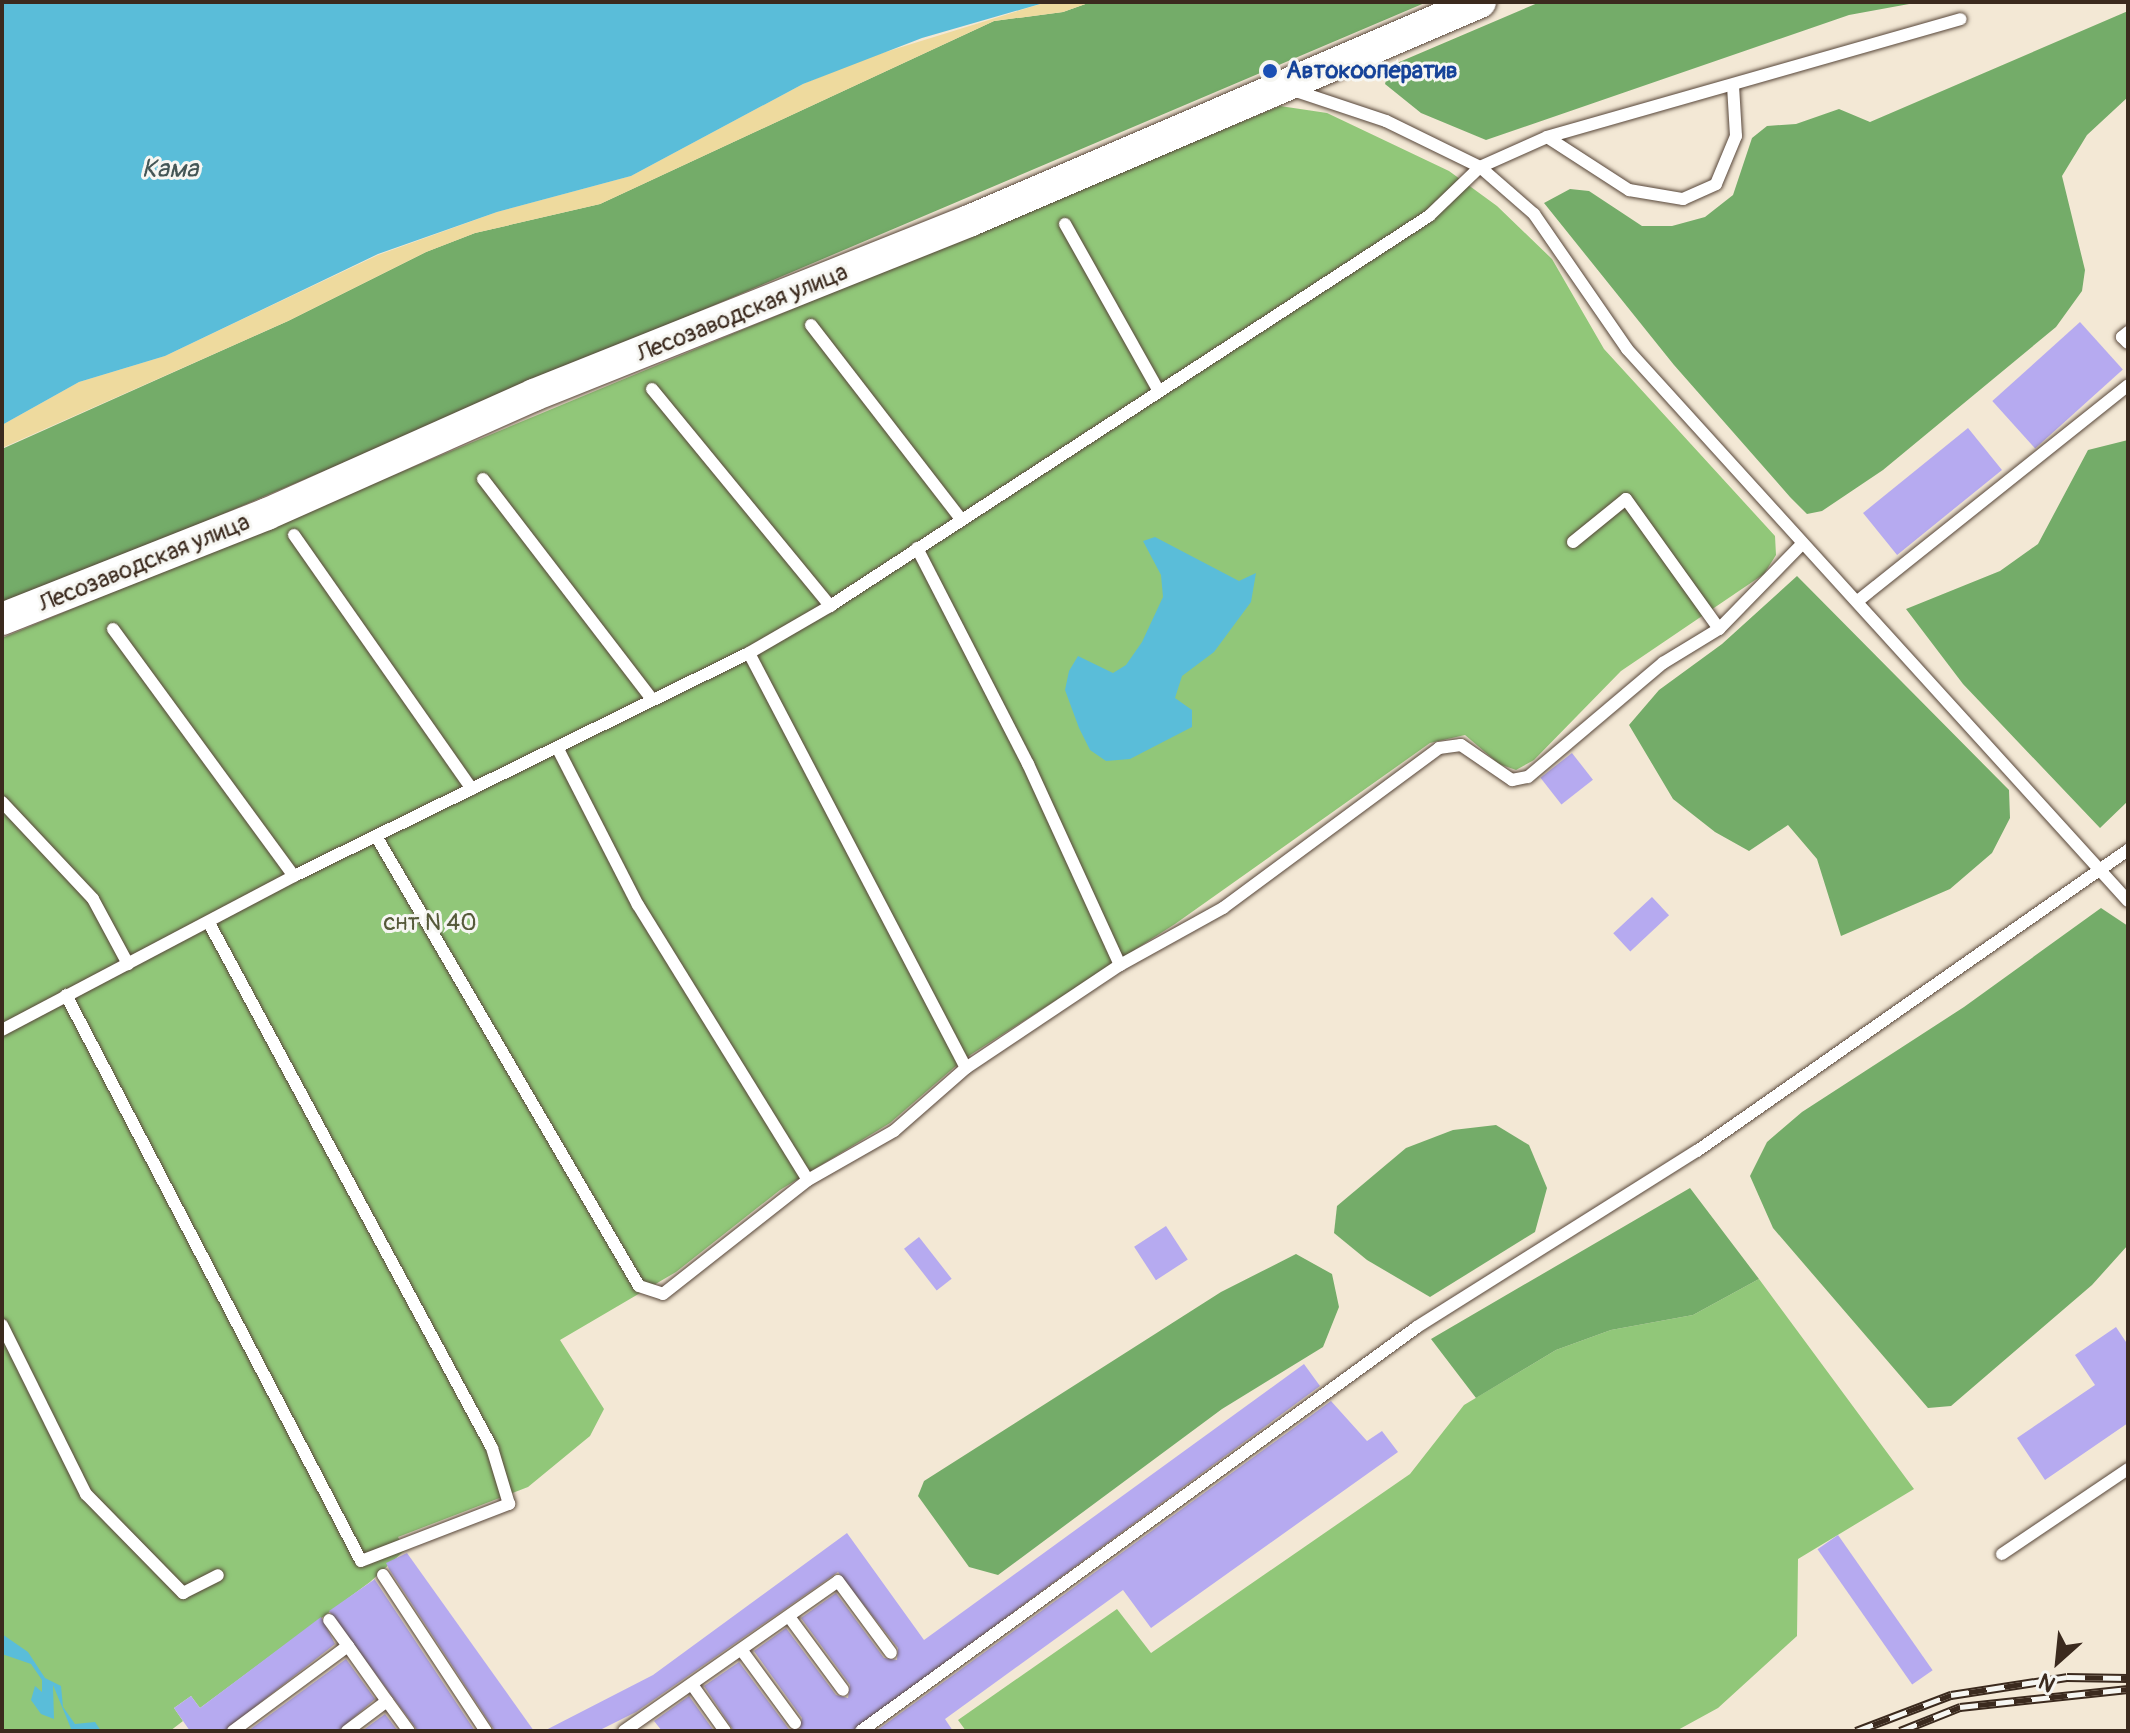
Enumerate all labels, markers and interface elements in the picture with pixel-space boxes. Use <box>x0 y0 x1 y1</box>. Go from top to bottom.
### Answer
place label: Автокооператив <box>1286 57 1458 85</box>
marker: Автокооператив <box>1261 62 1279 80</box>
water label: Кама <box>142 154 198 186</box>
street label: Лесозаводская улица <box>632 257 852 369</box>
street label: Лесозаводская улица <box>34 507 254 619</box>
park label: снт N 40 <box>383 909 477 937</box>
north arrow <box>2018 1621 2098 1701</box>
text: N <box>2034 1667 2060 1698</box>

